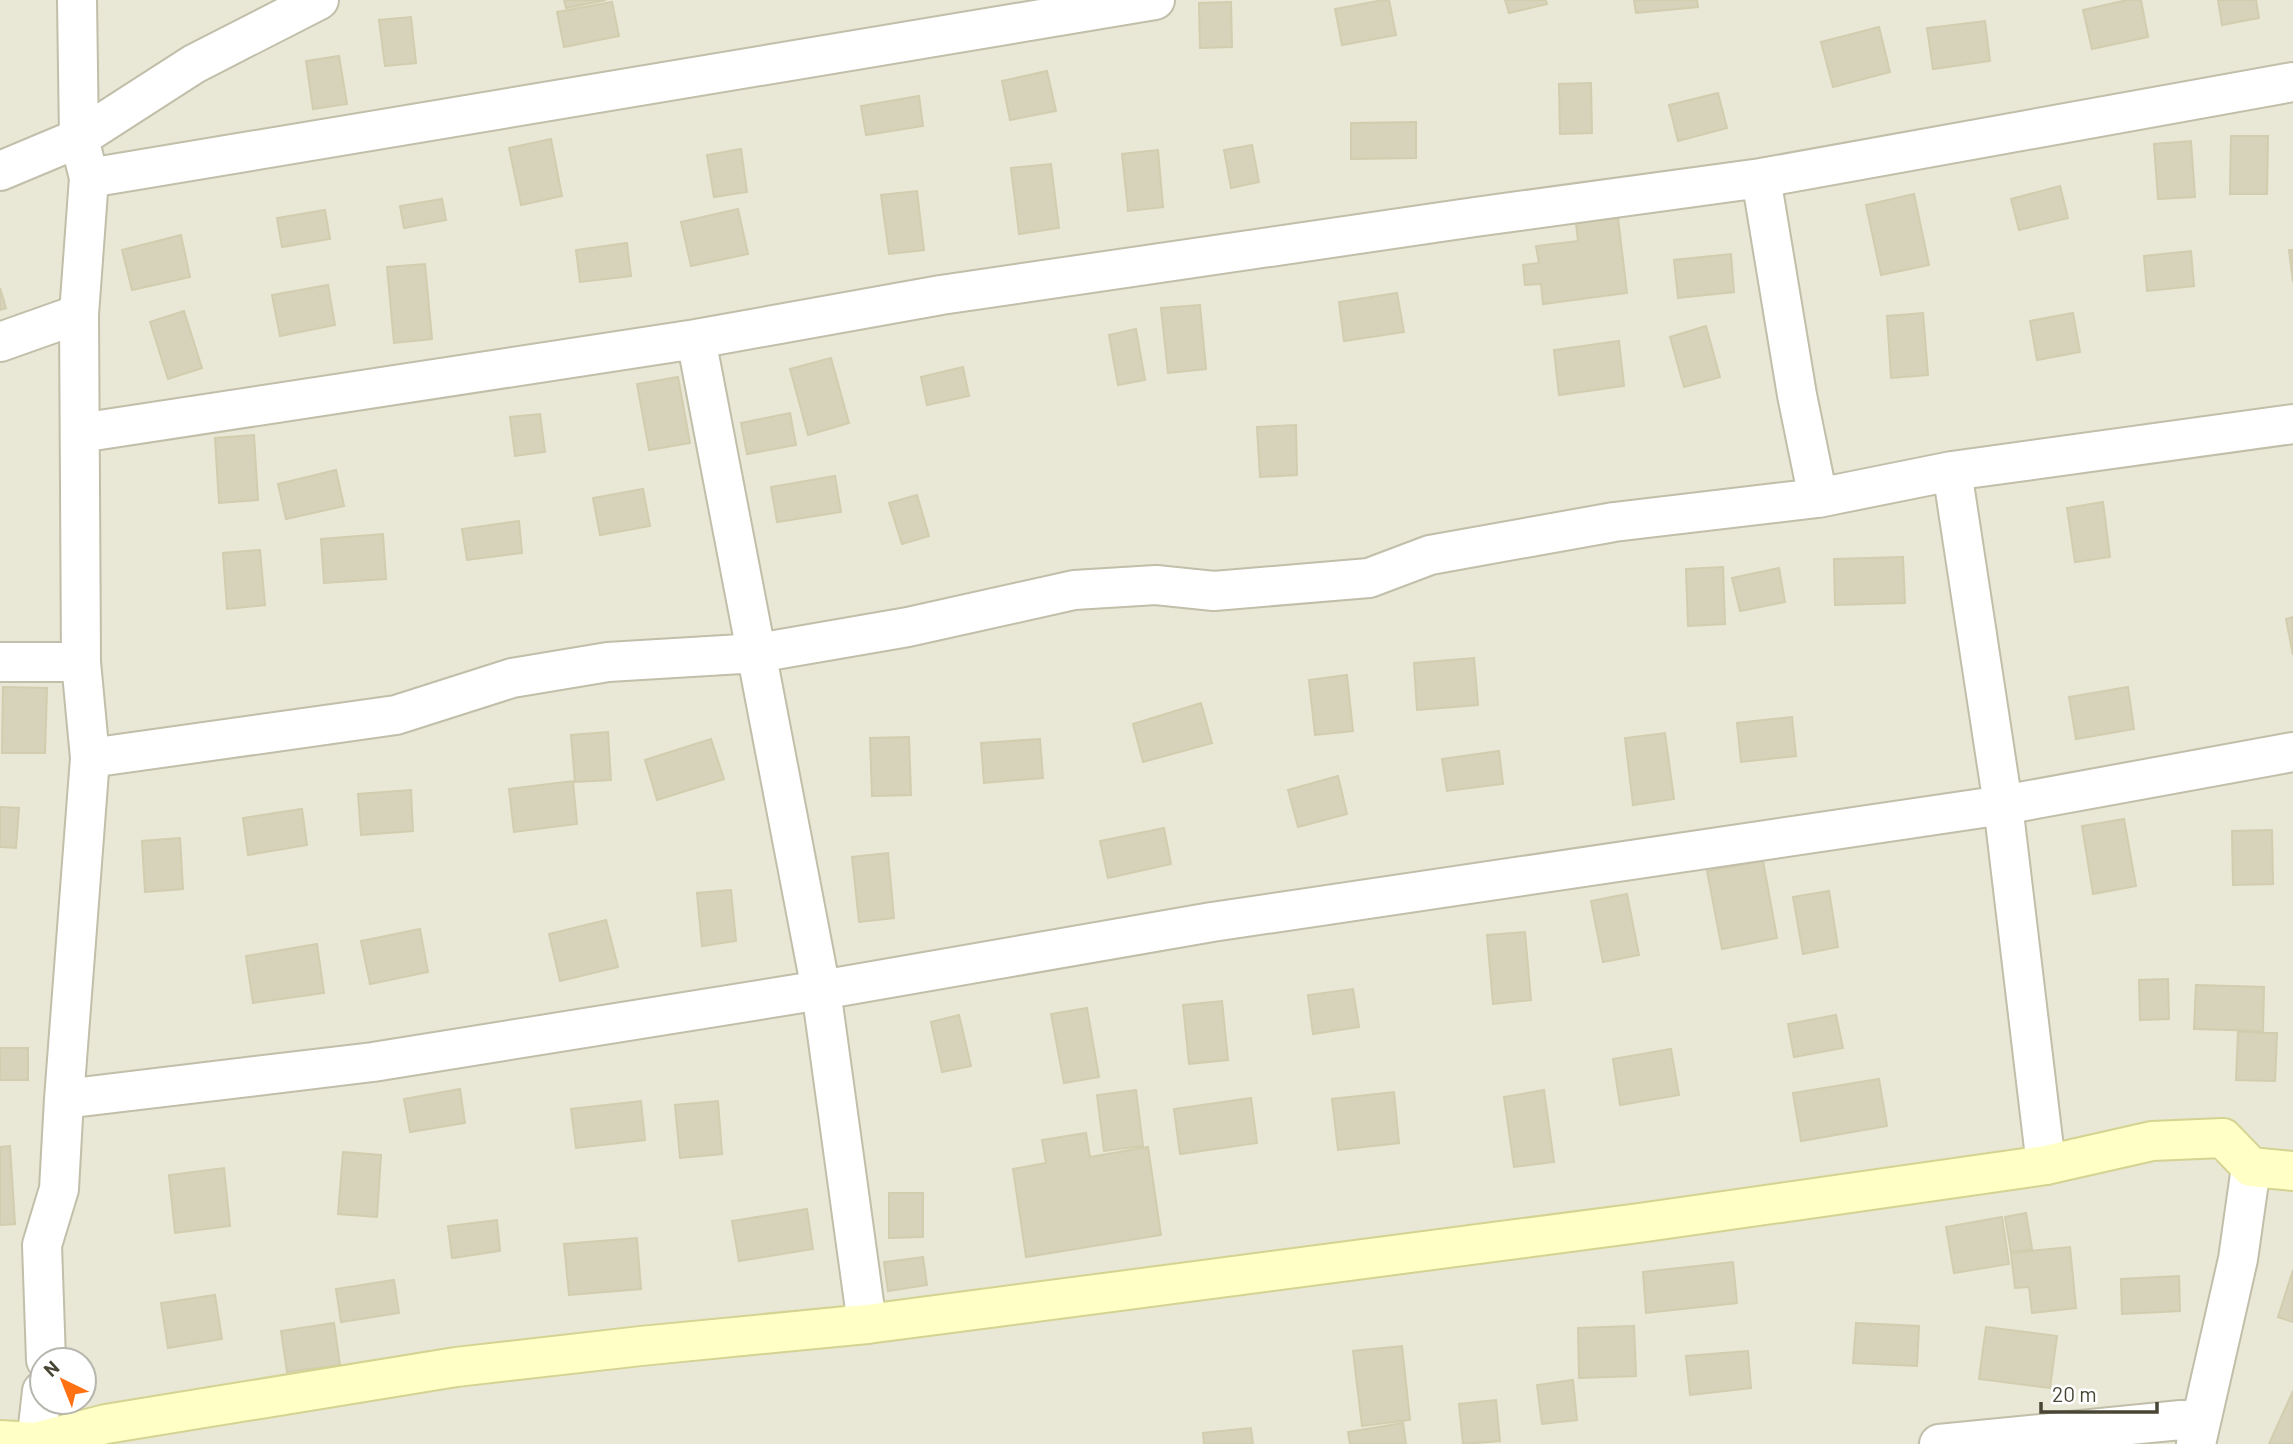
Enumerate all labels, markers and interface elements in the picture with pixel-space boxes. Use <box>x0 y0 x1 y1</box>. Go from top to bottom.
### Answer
north arrow <box>28 1346 98 1416</box>
text: N <box>39 1355 64 1381</box>
scale bar <box>2041 1370 2156 1414</box>
text: 20 m <box>2052 1381 2097 1406</box>

